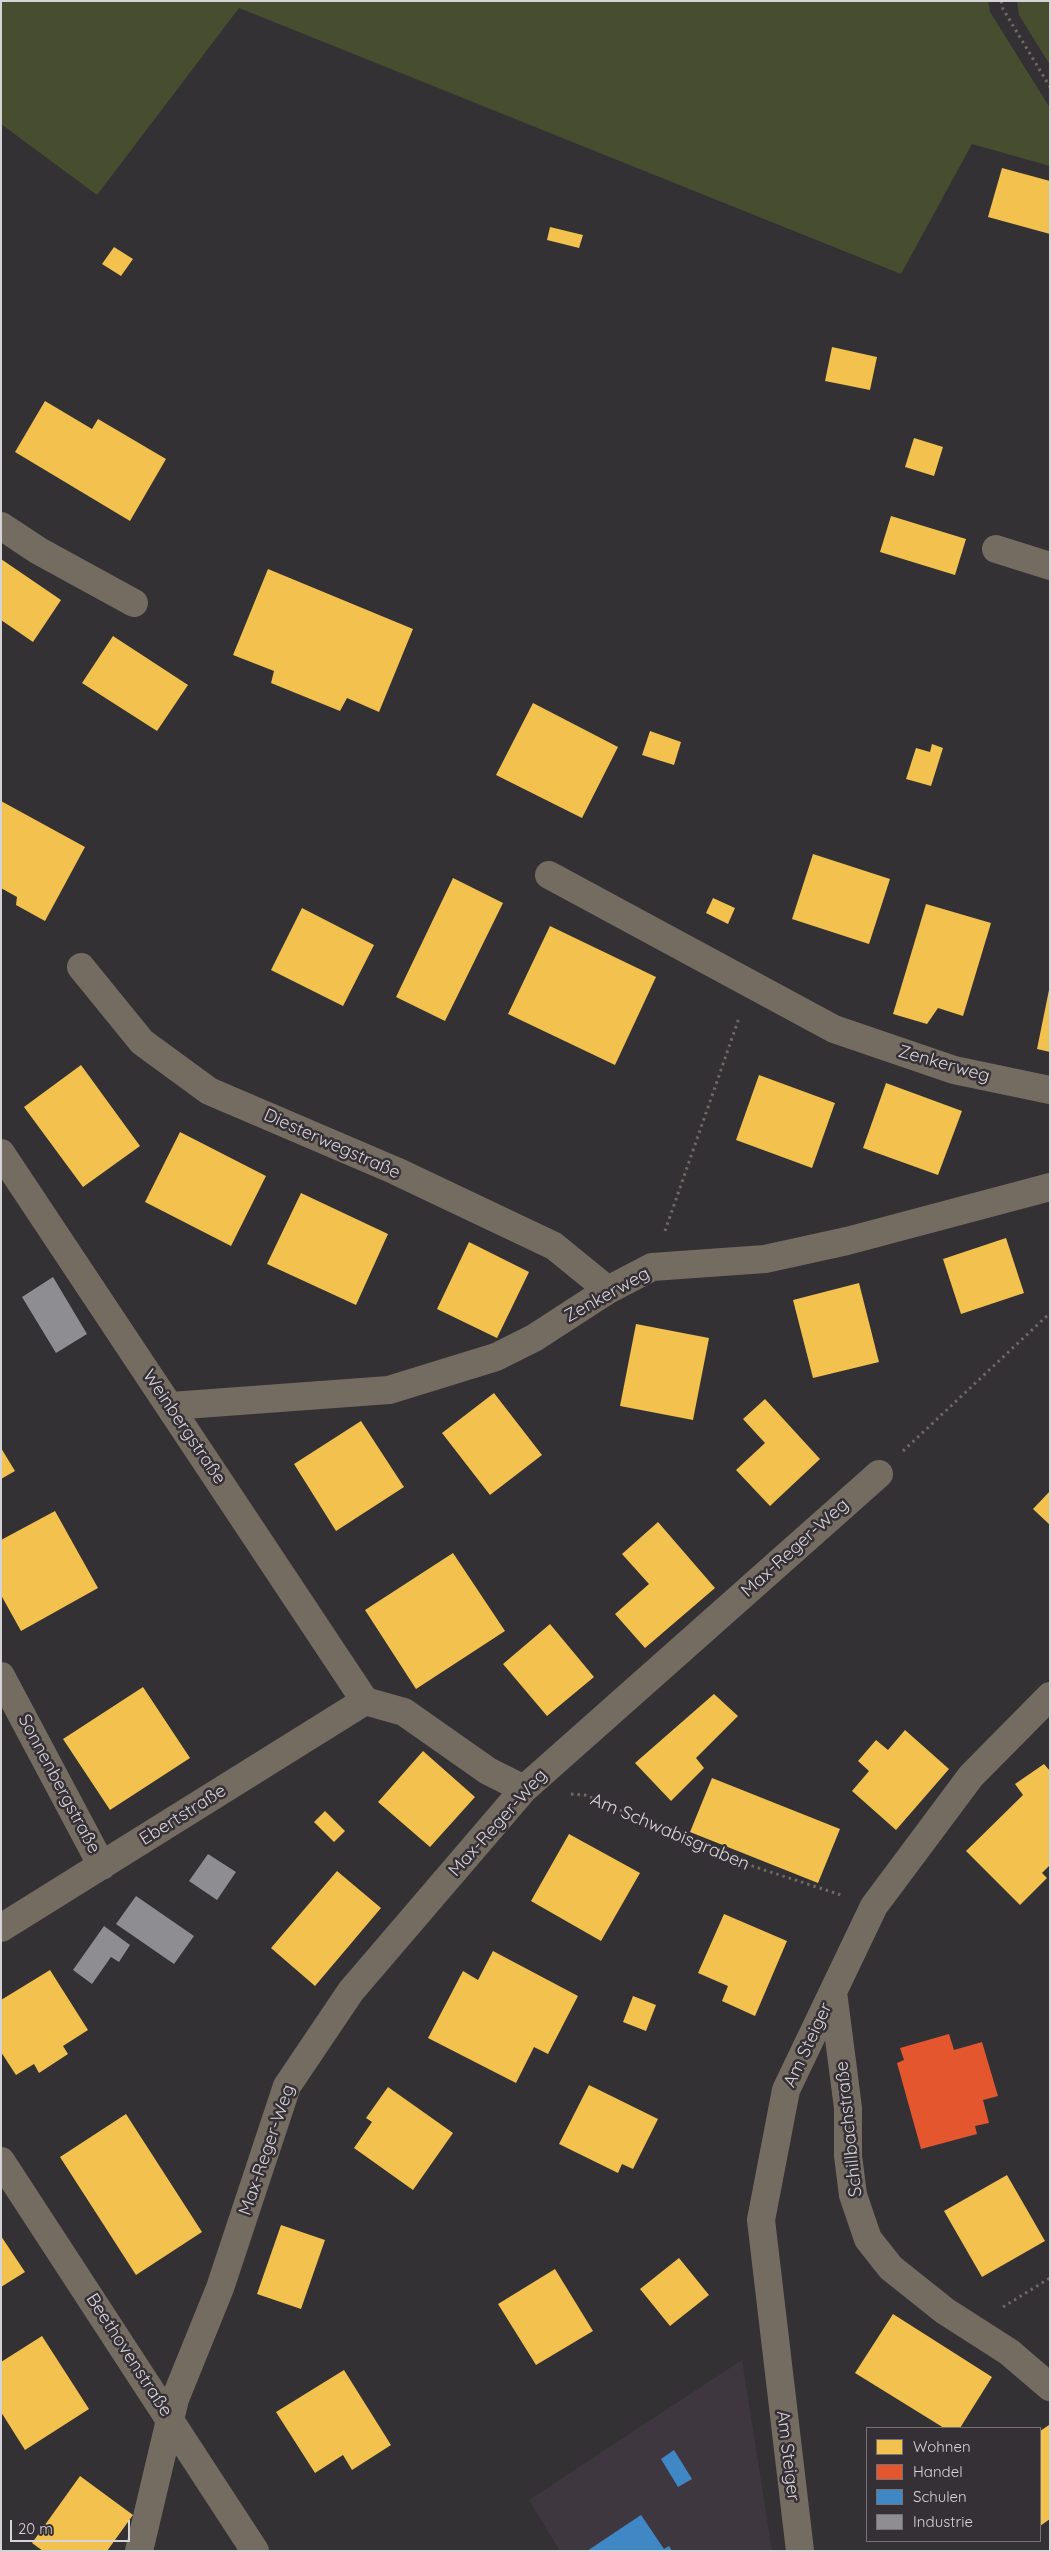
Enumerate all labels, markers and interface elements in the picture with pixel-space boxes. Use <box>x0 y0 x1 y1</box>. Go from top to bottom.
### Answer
street label: Zenkerweg <box>896 1041 992 1087</box>
street label: Diesterwegstraße <box>260 1104 404 1184</box>
street label: Zenkerweg <box>561 1263 653 1327</box>
street label: Weinbergstraße <box>138 1366 230 1488</box>
street label: Max-Reger-Weg <box>737 1494 853 1602</box>
street label: Sonnenbergstraße <box>13 1711 105 1857</box>
street label: Max-Reger-Weg <box>444 1765 552 1881</box>
street label: Ebertstraße <box>136 1780 230 1850</box>
street label: Am Schwabisgraben <box>587 1789 753 1875</box>
street label: Am Steiger <box>779 1999 837 2091</box>
street label: Schillbachstraße <box>831 2060 867 2198</box>
street label: Max-Reger-Weg <box>234 2082 300 2218</box>
street label: Beethovenstraße <box>81 2289 177 2421</box>
street label: Am Steiger <box>772 2409 804 2503</box>
legend <box>866 2427 1041 2542</box>
text: Wohnen <box>913 2437 971 2456</box>
text: Handel <box>913 2462 963 2481</box>
text: Schulen <box>913 2487 967 2506</box>
scale bar <box>12 2510 132 2542</box>
text: Industrie <box>913 2512 973 2531</box>
text: 20 m <box>18 2519 53 2538</box>

